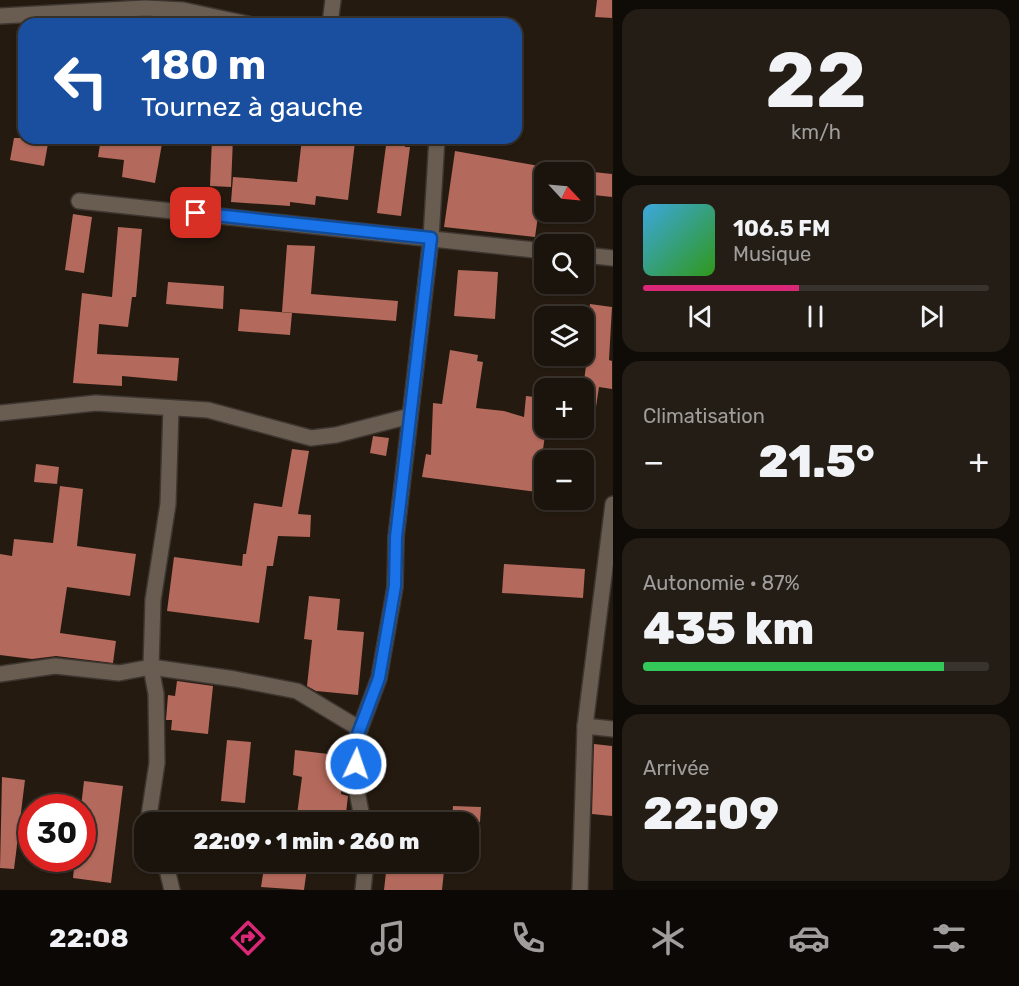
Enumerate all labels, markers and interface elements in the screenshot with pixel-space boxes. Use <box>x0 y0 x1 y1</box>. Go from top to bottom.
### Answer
text: 22 <box>765 34 867 127</box>
text: 180 m <box>141 40 266 90</box>
icon: left <box>42 42 120 120</box>
text: Tournez à gauche <box>141 91 363 123</box>
text: km/h <box>791 120 841 144</box>
north arrow <box>534 162 594 222</box>
map controls <box>534 162 594 510</box>
pin <box>170 187 221 238</box>
icon: arrive <box>179 196 212 229</box>
text: 106.5 FM <box>733 215 830 242</box>
button: search <box>534 234 594 294</box>
text: Musique <box>733 242 811 266</box>
icon: previous <box>684 300 717 333</box>
icon: pause <box>799 300 832 333</box>
icon: next <box>915 300 948 333</box>
button: layers <box>534 306 594 366</box>
button: + <box>534 378 594 438</box>
text: Climatisation <box>643 404 765 428</box>
text: 21.5° <box>758 435 875 488</box>
text: − <box>643 442 664 481</box>
text: + <box>968 442 989 481</box>
button: − <box>534 450 594 510</box>
text: Autonomie · 87% <box>643 571 800 595</box>
text: 435 km <box>643 602 814 655</box>
position arrow <box>324 732 388 796</box>
text: Arrivée <box>643 756 710 780</box>
text: 22:09 <box>643 787 779 840</box>
speed limit sign: 30 <box>18 794 96 872</box>
text: 22:09 · 1 min · 260 m <box>194 828 420 855</box>
icon: directions <box>227 917 269 959</box>
icon: music <box>367 917 409 959</box>
icon: phone <box>507 917 549 959</box>
icon: climate <box>647 917 689 959</box>
icon: car <box>788 917 830 959</box>
icon: filters <box>928 917 970 959</box>
text: 22:08 <box>49 922 129 954</box>

